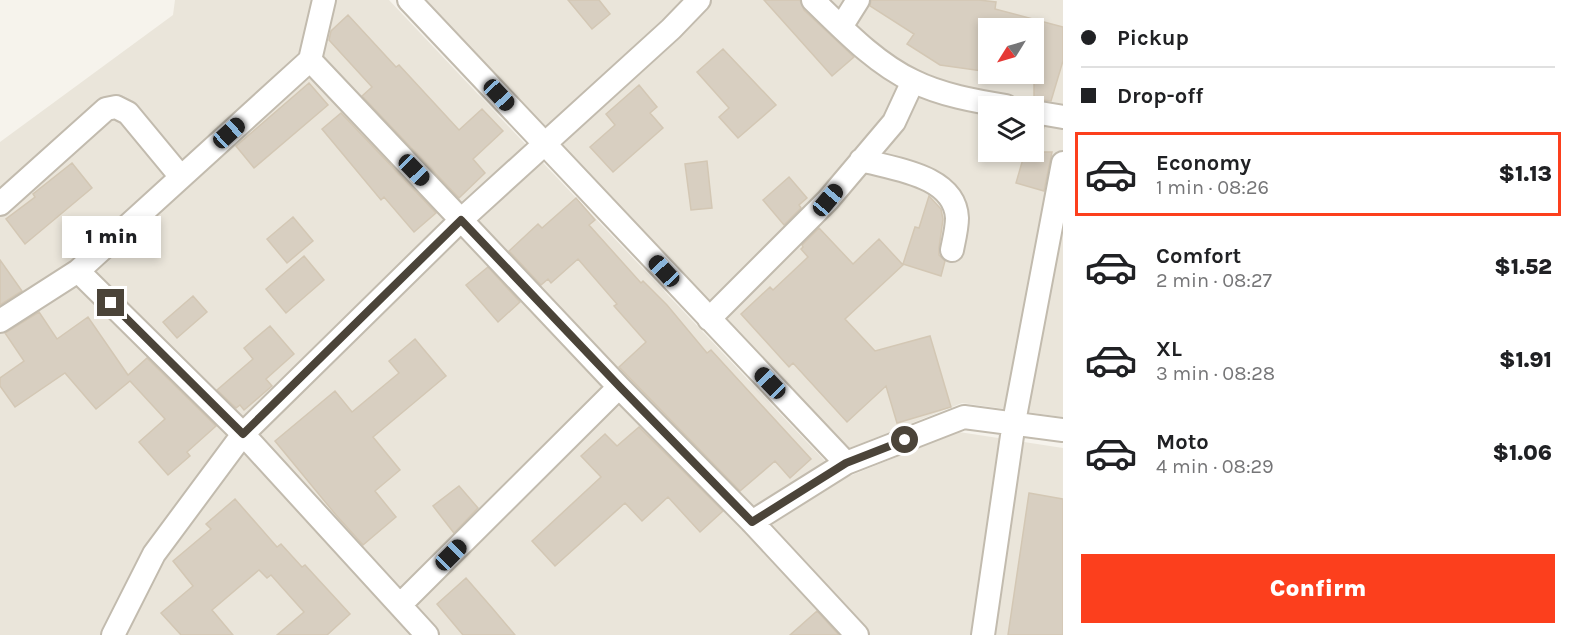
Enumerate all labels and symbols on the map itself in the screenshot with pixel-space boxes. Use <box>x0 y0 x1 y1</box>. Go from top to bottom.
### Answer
north arrow <box>978 18 1044 84</box>
car <box>480 76 518 114</box>
car <box>210 114 248 152</box>
car <box>395 151 433 189</box>
car <box>810 180 846 220</box>
callout: 1 min <box>62 216 160 258</box>
car <box>645 252 683 290</box>
route end <box>97 289 124 316</box>
car <box>751 364 789 402</box>
route start <box>891 426 918 453</box>
car <box>432 536 470 574</box>

